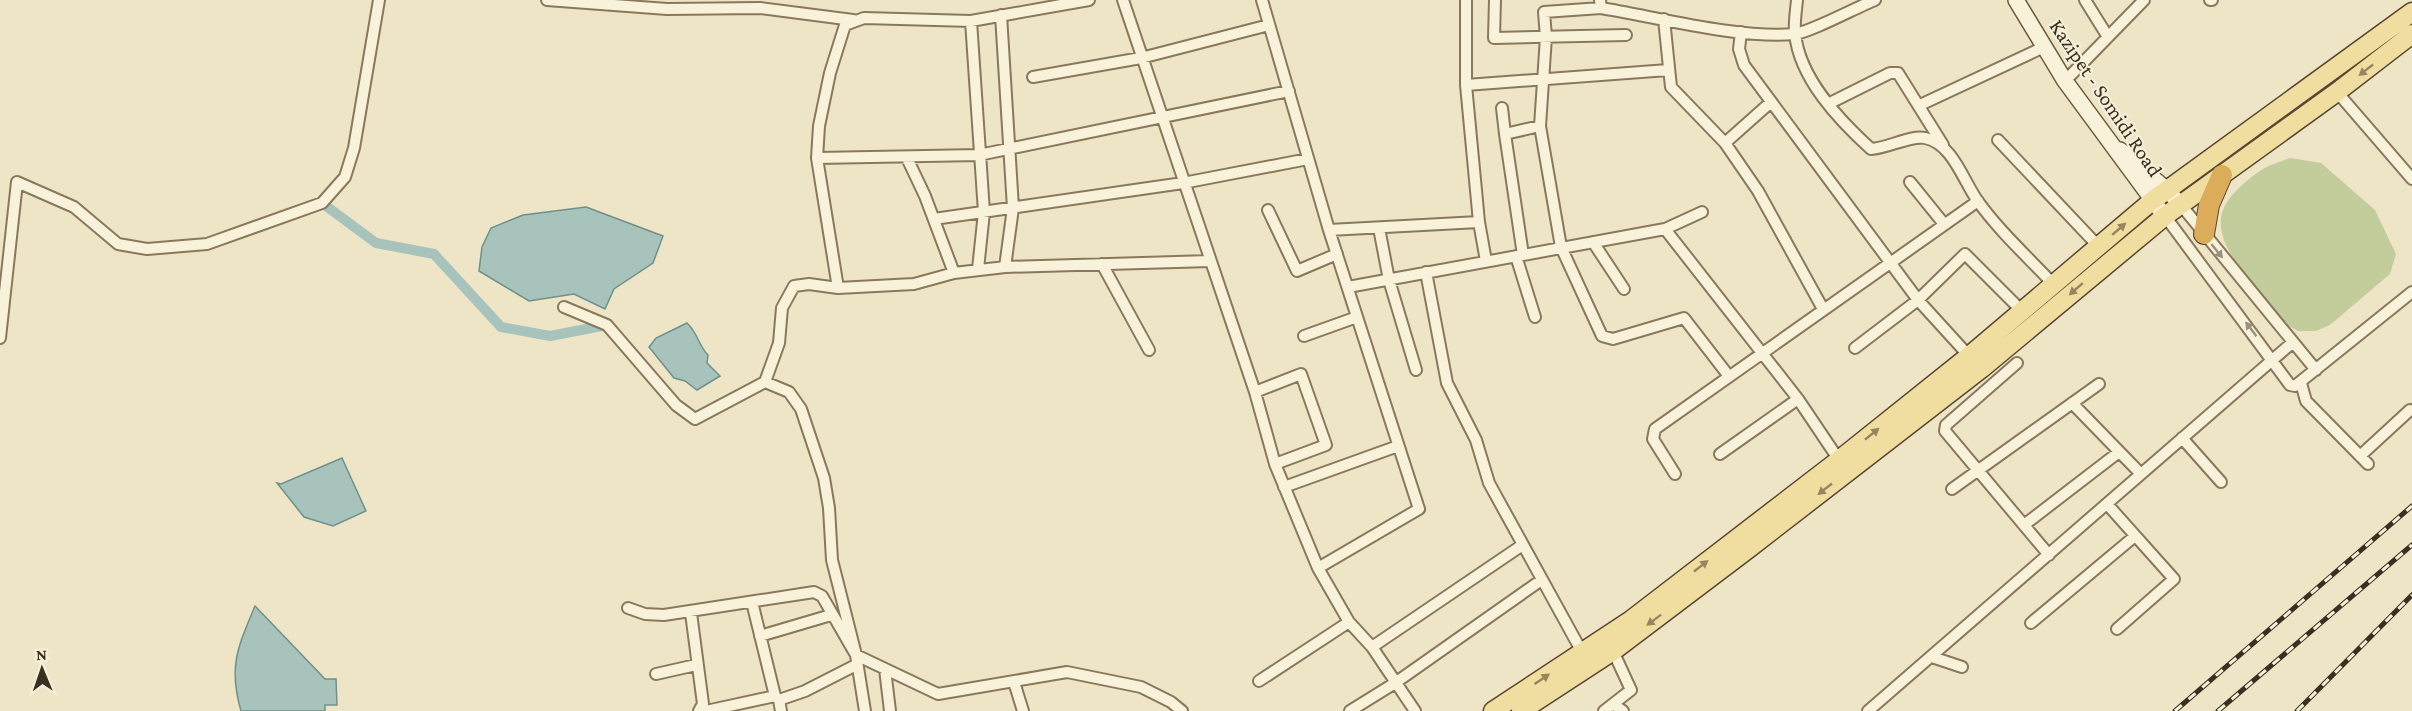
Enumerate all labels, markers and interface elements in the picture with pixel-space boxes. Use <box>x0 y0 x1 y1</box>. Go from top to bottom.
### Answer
street label: Kazipet - Somidi Road <box>2045 15 2167 181</box>
one-way arrow <box>2358 64 2374 76</box>
one-way arrow <box>2111 223 2127 236</box>
one-way arrow <box>2211 243 2223 258</box>
one-way arrow <box>2069 282 2084 295</box>
one-way arrow <box>2245 322 2257 337</box>
one-way arrow <box>1864 428 1879 441</box>
one-way arrow <box>1818 482 1833 494</box>
one-way arrow <box>1693 560 1709 573</box>
one-way arrow <box>1646 614 1662 627</box>
north arrow <box>12 639 72 699</box>
text: N <box>36 646 47 663</box>
one-way arrow <box>1534 674 1550 685</box>

